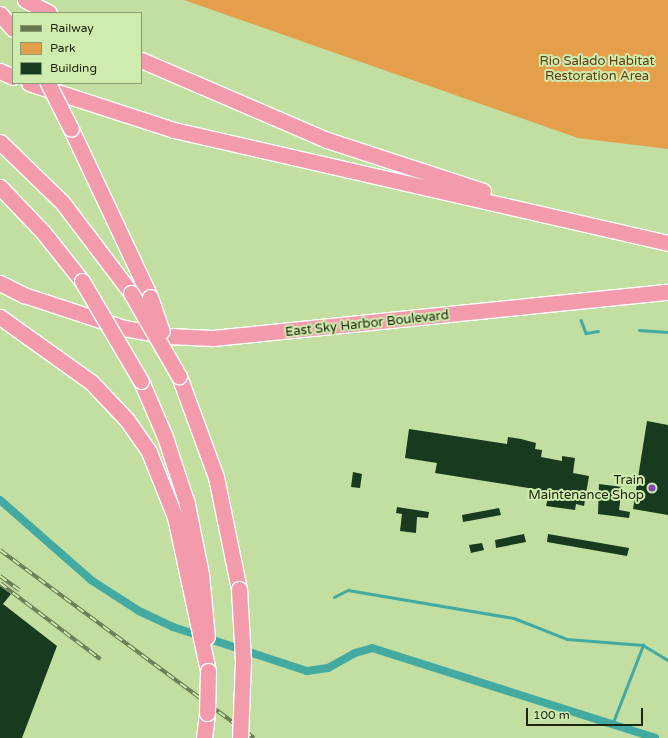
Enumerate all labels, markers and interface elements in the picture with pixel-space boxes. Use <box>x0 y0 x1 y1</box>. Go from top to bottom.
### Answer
legend <box>12 12 142 84</box>
text: Railway <box>50 21 94 35</box>
text: Park <box>50 41 76 55</box>
park label: Rio Salado Habitat Restoration Area <box>540 54 654 85</box>
text: Building <box>50 61 97 75</box>
street label: East Sky Harbor Boulevard <box>284 308 450 340</box>
place label: Train Maintenance Shop <box>528 473 644 504</box>
marker: Train Maintenance Shop <box>647 483 657 493</box>
scale bar <box>528 700 645 726</box>
text: 100 m <box>533 708 570 722</box>

